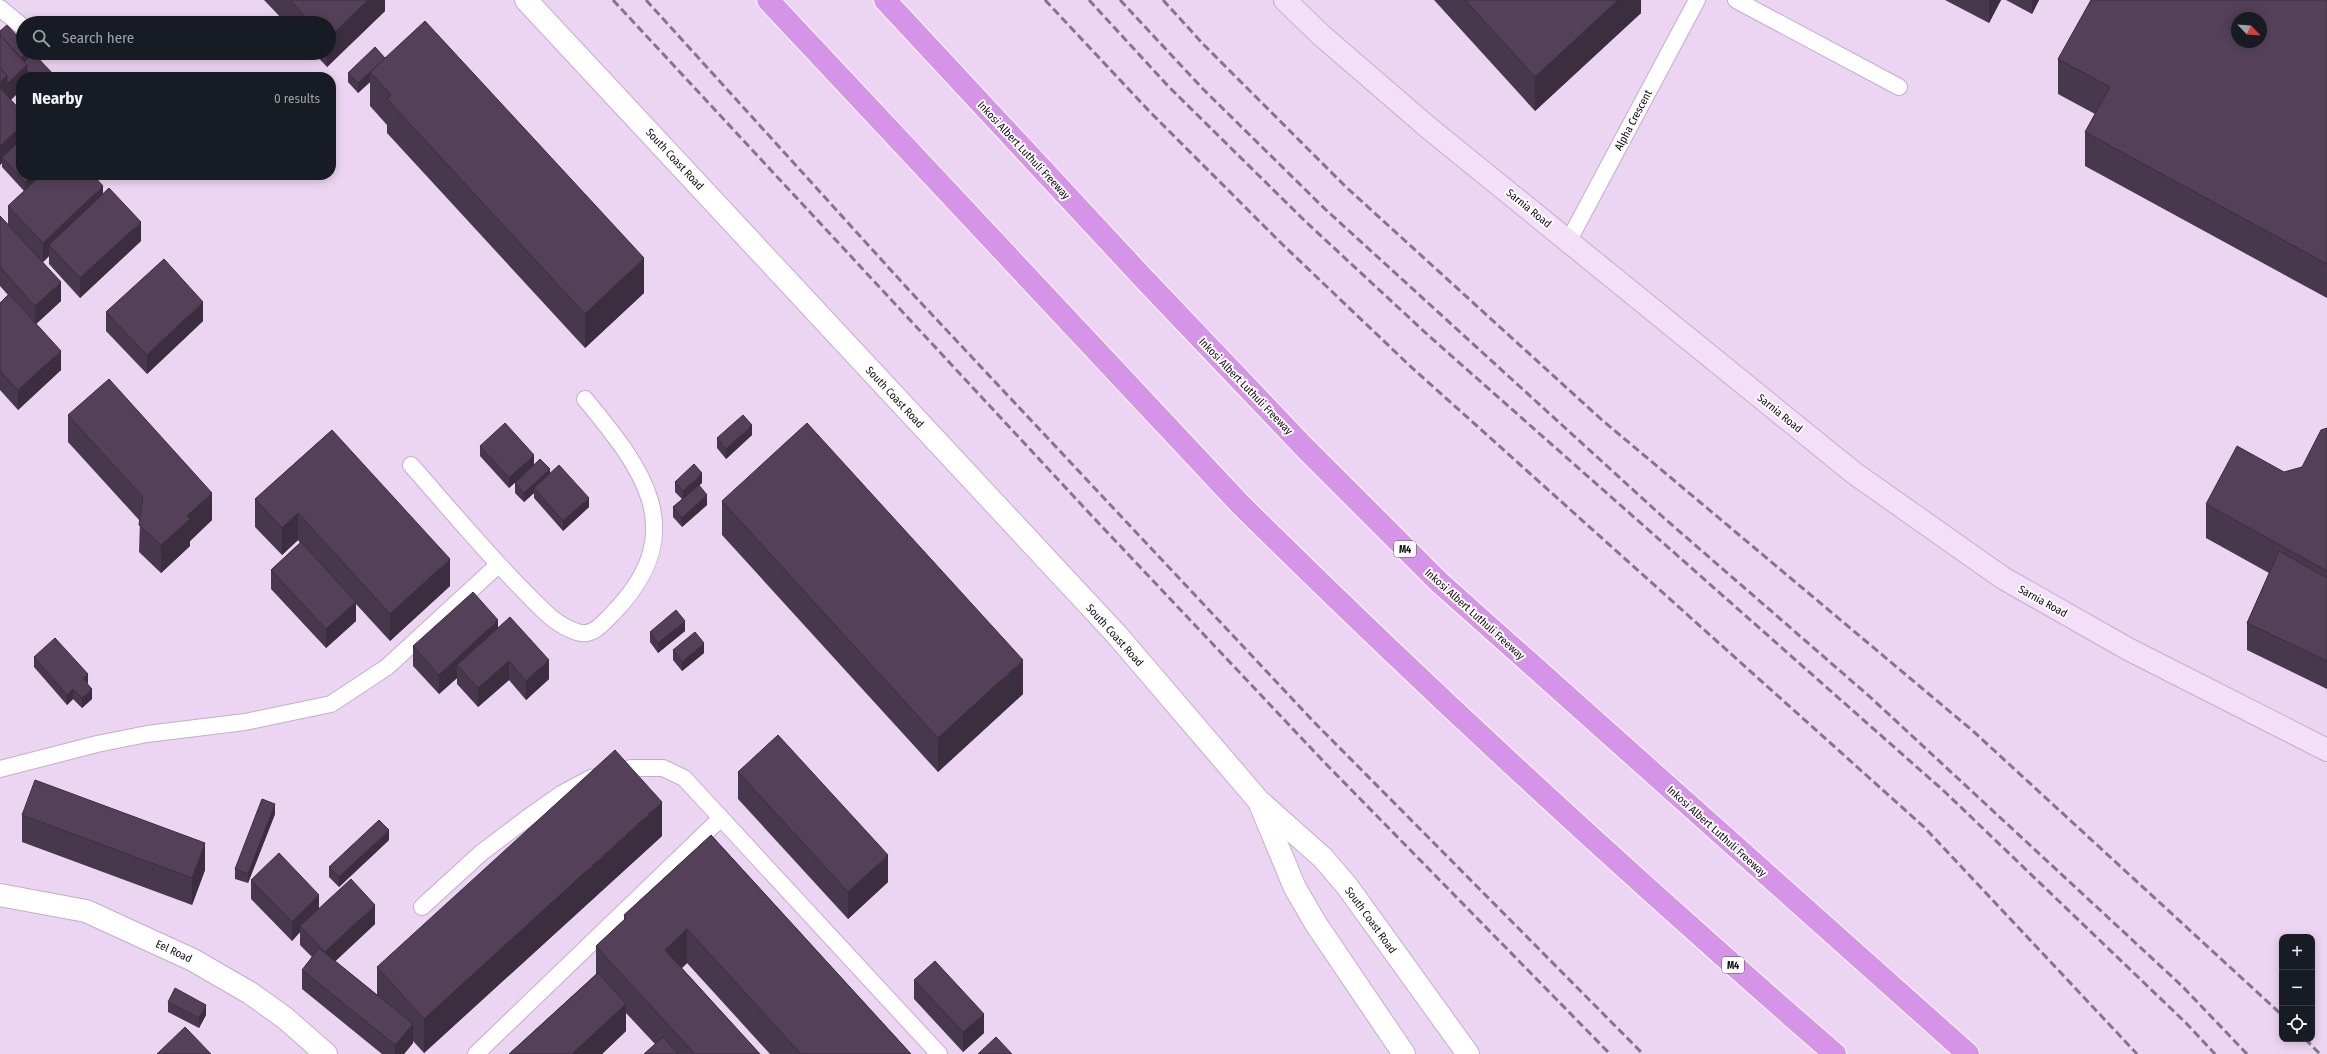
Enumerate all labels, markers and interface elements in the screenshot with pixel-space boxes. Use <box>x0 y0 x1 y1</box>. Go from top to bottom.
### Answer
north arrow <box>2231 12 2267 48</box>
search box <box>16 16 336 60</box>
icon: search <box>30 27 52 49</box>
text: Search here <box>62 29 134 47</box>
street label: Alpha Crescent <box>1612 87 1655 153</box>
text: Nearby <box>32 88 83 109</box>
text: 0 results <box>274 91 320 106</box>
street label: Inkosi Albert Luthuli Freeway <box>975 99 1073 202</box>
street label: South Coast Road <box>643 126 706 193</box>
street label: Sarnia Road <box>1504 186 1554 230</box>
street label: Inkosi Albert Luthuli Freeway <box>1196 335 1295 437</box>
street label: South Coast Road <box>863 364 926 431</box>
street label: Sarnia Road <box>1755 391 1805 435</box>
road number: M4 <box>1394 541 1416 557</box>
street label: Inkosi Albert Luthuli Freeway <box>1422 566 1527 663</box>
street label: Sarnia Road <box>2016 583 2070 620</box>
street label: South Coast Road <box>1083 602 1146 669</box>
street label: Inkosi Albert Luthuli Freeway <box>1664 783 1769 880</box>
street label: South Coast Road <box>1342 885 1399 956</box>
map controls <box>2279 934 2315 1042</box>
button: + <box>2279 934 2315 970</box>
street label: Eel Road <box>154 937 194 966</box>
road number: M4 <box>1722 957 1744 973</box>
button: − <box>2279 970 2315 1006</box>
button: locate <box>2279 1006 2315 1042</box>

